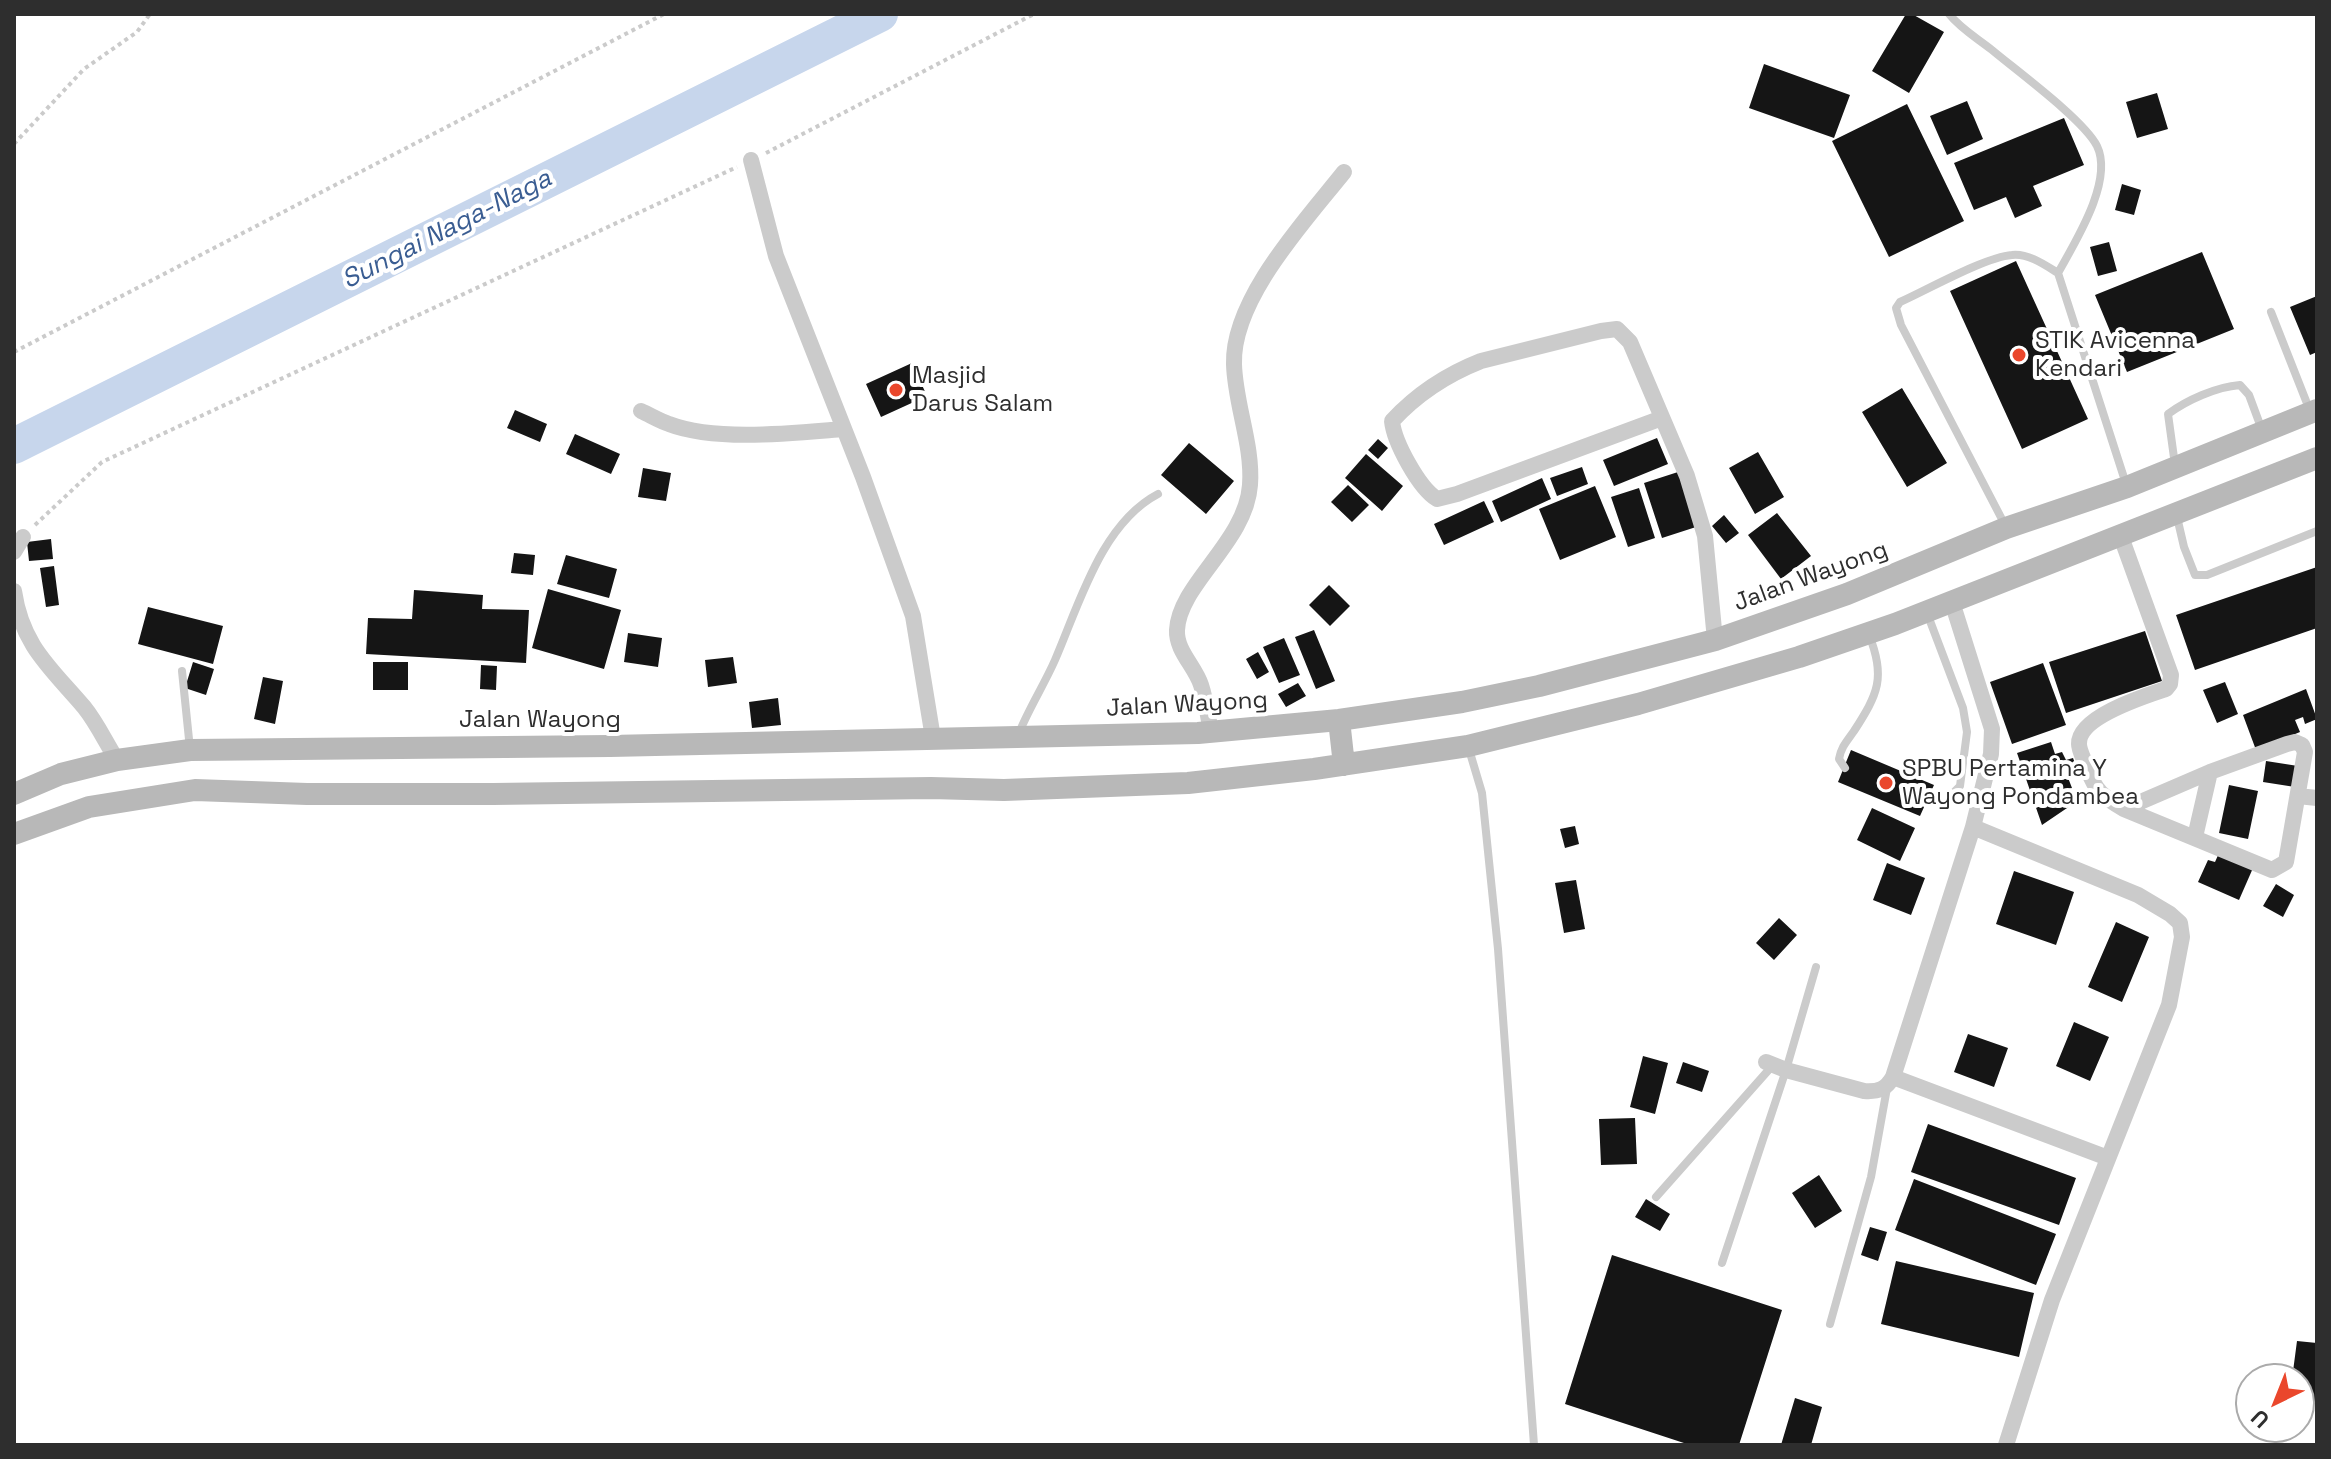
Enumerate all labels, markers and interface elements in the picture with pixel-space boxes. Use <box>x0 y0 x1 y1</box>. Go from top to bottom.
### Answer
water label: Sungai Naga-Naga <box>337 164 557 296</box>
place label: STIK Avicenna Kendari <box>2035 327 2195 383</box>
marker: STIK Avicenna Kendari <box>2010 346 2028 364</box>
place label: Masjid Darus Salam <box>912 362 1053 418</box>
marker: Masjid Darus Salam <box>887 381 905 399</box>
street label: Jalan Wayong <box>1730 536 1892 618</box>
street label: Jalan Wayong <box>1105 686 1269 724</box>
street label: Jalan Wayong <box>459 706 621 734</box>
place label: SPBU Pertamina Y Wayong Pondambea <box>1902 755 2139 811</box>
marker: SPBU Pertamina Y Wayong Pondambea <box>1877 774 1895 792</box>
north arrow <box>2235 1363 2315 1443</box>
text: U <box>2245 1404 2275 1434</box>

